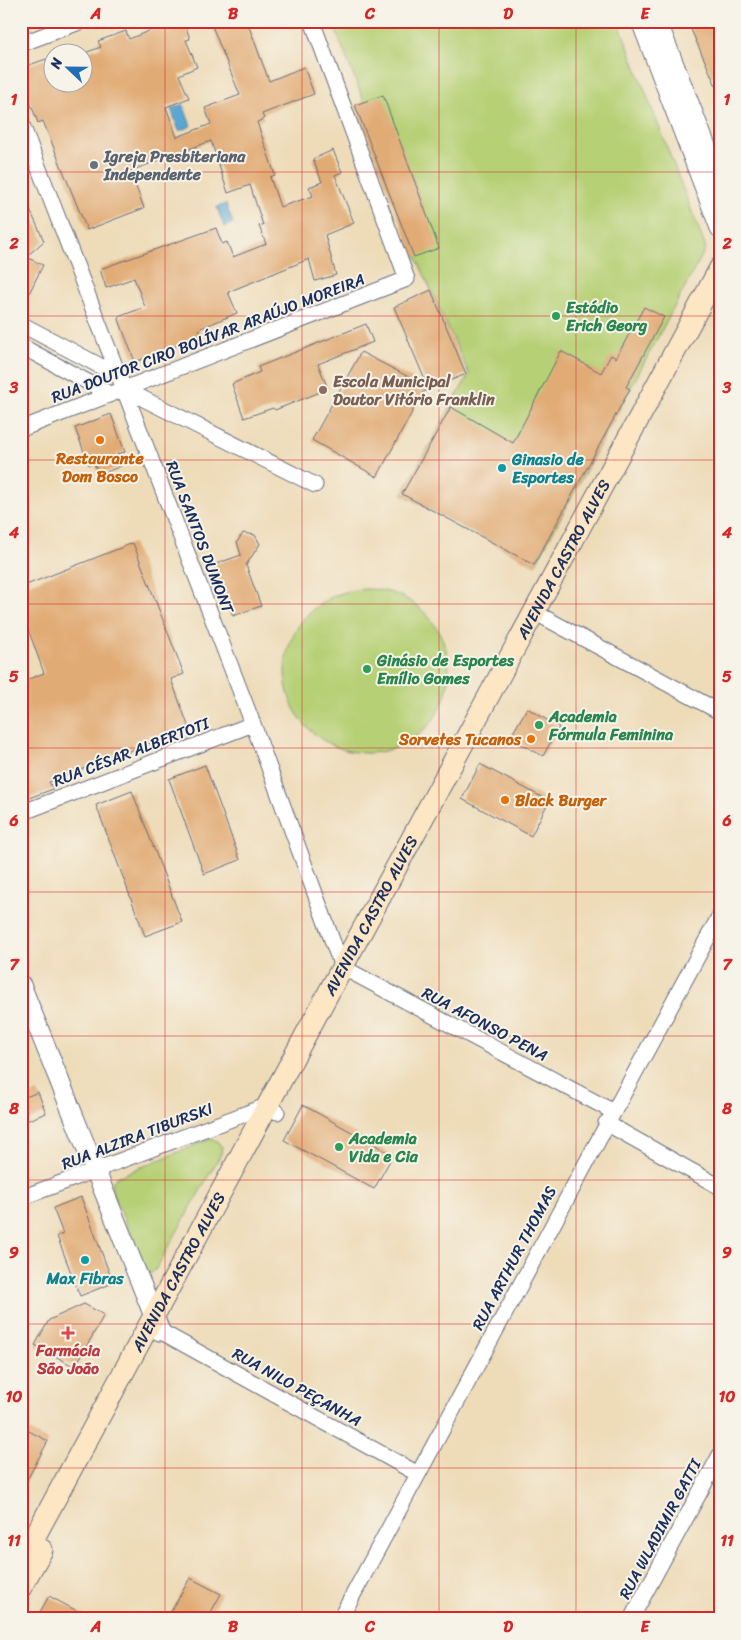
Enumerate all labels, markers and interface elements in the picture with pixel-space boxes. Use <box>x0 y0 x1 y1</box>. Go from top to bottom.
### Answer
text: A <box>90 0 101 28</box>
text: B <box>228 0 239 28</box>
text: C <box>364 0 376 28</box>
text: D <box>503 0 513 28</box>
text: E <box>641 0 651 28</box>
north arrow <box>42 42 92 92</box>
text: N <box>43 54 70 73</box>
text: 1 <box>11 85 18 114</box>
text: 1 <box>724 85 731 114</box>
place label: Igreja Presbiteriana Independente <box>103 142 246 189</box>
marker: Igreja Presbiteriana Independente <box>88 159 100 171</box>
text: 2 <box>8 229 19 258</box>
text: 2 <box>721 229 732 258</box>
street label: RUA DOUTOR CIRO BOLÍVAR ARAÚJO MOREIRA <box>47 265 369 411</box>
place label: Estádio Erich Georg <box>566 293 648 340</box>
marker: Estádio Erich Georg <box>550 310 562 322</box>
place label: Escola Municipal Doutor Vitório Franklin <box>333 367 495 414</box>
text: 3 <box>9 373 19 402</box>
text: 3 <box>722 373 732 402</box>
marker: Escola Municipal Doutor Vitório Franklin <box>317 384 329 396</box>
marker: Restaurante Dom Bosco <box>94 434 106 446</box>
place label: Restaurante Dom Bosco <box>55 444 144 491</box>
place label: Ginasio de Esportes <box>511 445 585 492</box>
street label: RUA SANTOS DUMONT <box>157 456 243 619</box>
marker: Ginasio de Esportes <box>496 462 508 474</box>
street label: AVENIDA CASTRO ALVES <box>507 474 618 645</box>
text: 4 <box>8 518 19 547</box>
text: 4 <box>721 518 732 547</box>
place label: Ginásio de Esportes Emílio Gomes <box>376 646 515 693</box>
text: 5 <box>9 662 19 691</box>
text: 5 <box>722 662 732 691</box>
marker: Ginásio de Esportes Emílio Gomes <box>361 663 373 675</box>
place label: Academia Fórmula Feminina <box>548 702 674 749</box>
street label: RUA CÉSAR ALBERTOTI <box>48 708 215 795</box>
marker: Academia Fórmula Feminina <box>533 719 545 731</box>
place label: Sorvetes Tucanos <box>398 725 522 754</box>
marker: Sorvetes Tucanos <box>525 733 537 745</box>
place label: Black Burger <box>515 786 608 815</box>
marker: Black Burger <box>499 794 511 806</box>
text: 6 <box>8 806 19 835</box>
text: 6 <box>721 806 732 835</box>
street label: AVENIDA CASTRO ALVES <box>315 830 425 1002</box>
text: 7 <box>9 950 20 979</box>
text: 7 <box>722 950 733 979</box>
street label: RUA AFONSO PENA <box>417 978 553 1070</box>
text: 8 <box>8 1094 19 1123</box>
street label: RUA ALZIRA TIBURSKI <box>57 1094 217 1178</box>
text: 8 <box>721 1094 732 1123</box>
place label: Academia Vida e Cia <box>348 1124 419 1171</box>
marker: Academia Vida e Cia <box>333 1141 345 1153</box>
street label: RUA ARTHUR THOMAS <box>464 1180 565 1336</box>
street label: AVENIDA CASTRO ALVES <box>122 1186 233 1358</box>
text: 9 <box>9 1238 19 1267</box>
text: 9 <box>722 1238 732 1267</box>
marker: Max Fibras <box>79 1254 91 1266</box>
place label: Max Fibras <box>45 1264 124 1293</box>
marker: Farmácia São João <box>62 1327 74 1339</box>
place label: Farmácia São João <box>35 1336 101 1383</box>
street label: RUA NILO PEÇANHA <box>227 1339 367 1435</box>
text: 10 <box>6 1382 22 1411</box>
text: 10 <box>719 1382 735 1411</box>
street label: RUA WLADIMIR GATTI <box>611 1452 710 1605</box>
text: 11 <box>7 1526 21 1555</box>
text: 11 <box>720 1526 734 1555</box>
text: A <box>90 1612 101 1640</box>
text: B <box>228 1612 239 1640</box>
text: C <box>364 1612 376 1640</box>
text: D <box>503 1612 513 1640</box>
text: E <box>641 1612 651 1640</box>

